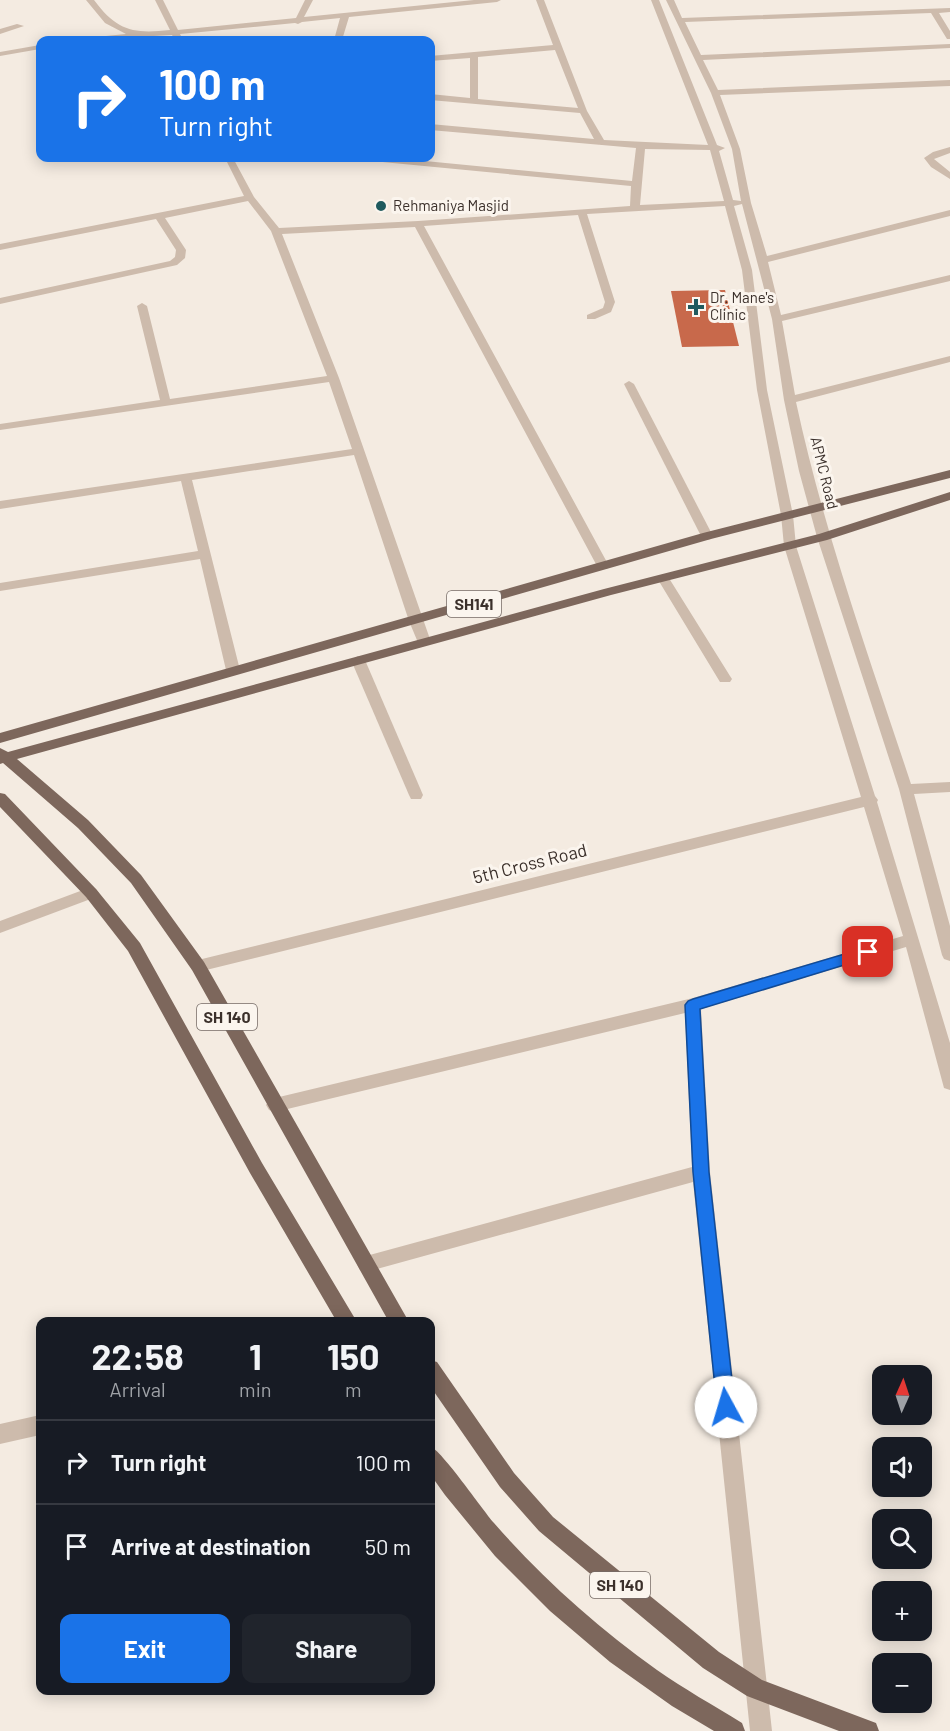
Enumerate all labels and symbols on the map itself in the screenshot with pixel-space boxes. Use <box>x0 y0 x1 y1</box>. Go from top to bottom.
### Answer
place label: Rehmaniya Masjid <box>393 196 509 214</box>
marker: Rehmaniya Masjid <box>374 199 388 213</box>
place label: Dr. Mane's Clinic <box>710 288 774 323</box>
marker: Dr. Mane's Clinic <box>687 298 705 316</box>
street label: APMC Road <box>807 435 843 511</box>
road number: SH141 <box>447 591 501 617</box>
street label: 5th Cross Road <box>470 838 589 888</box>
pin <box>842 926 893 977</box>
road number: SH 140 <box>197 1004 257 1030</box>
north arrow <box>872 1365 932 1425</box>
position arrow <box>694 1375 758 1439</box>
road number: SH 140 <box>590 1572 650 1598</box>

